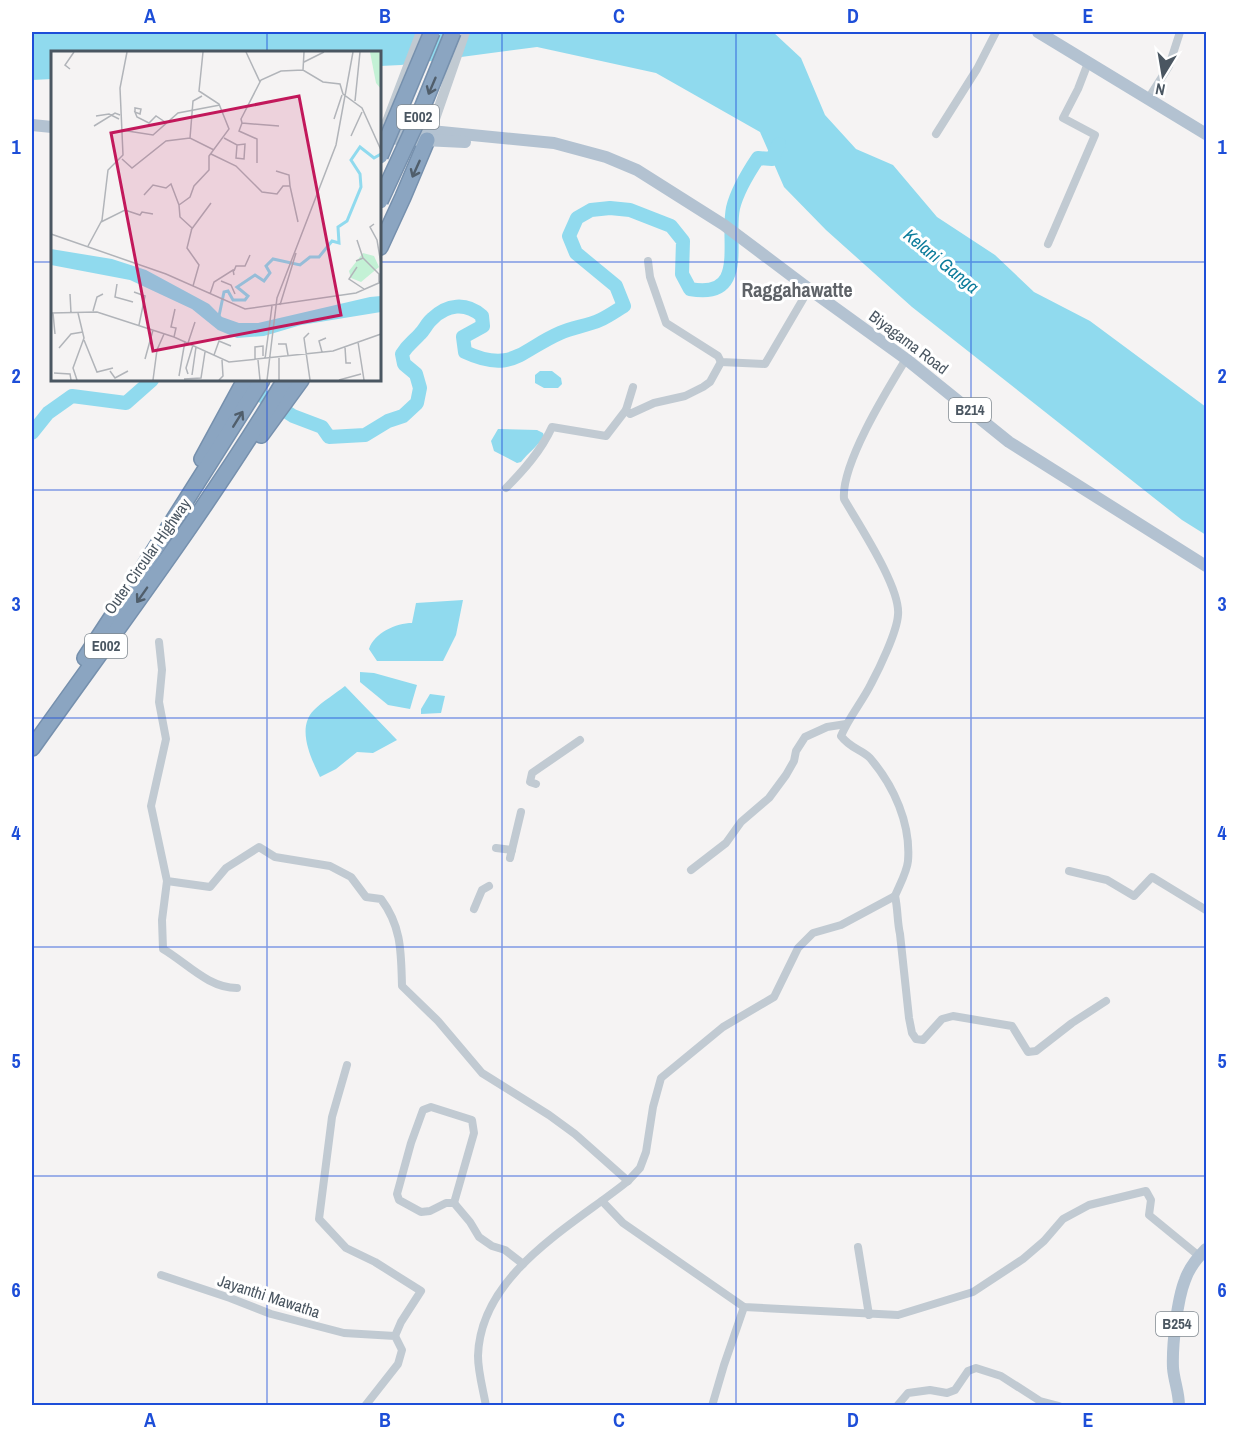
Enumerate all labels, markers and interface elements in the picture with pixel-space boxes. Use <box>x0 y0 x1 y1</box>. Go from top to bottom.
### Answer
text: A <box>144 2 156 29</box>
text: B <box>379 2 391 29</box>
text: C <box>613 2 625 29</box>
text: D <box>847 2 859 29</box>
text: E <box>1083 2 1094 29</box>
north arrow <box>1133 45 1193 105</box>
inset map <box>51 51 381 381</box>
one-way arrow <box>426 76 437 95</box>
text: N <box>1153 78 1167 101</box>
road number: E002 <box>397 105 439 129</box>
text: 1 <box>11 133 21 160</box>
text: 1 <box>1217 133 1227 160</box>
one-way arrow <box>410 159 421 178</box>
water label: Kelani Ganga <box>898 222 984 299</box>
district label: Raggahawatte <box>741 276 853 303</box>
street label: Biyagama Road <box>865 305 953 379</box>
text: 2 <box>11 362 21 389</box>
text: 2 <box>1217 362 1227 389</box>
road number: B214 <box>949 398 991 422</box>
one-way arrow <box>232 411 244 428</box>
street label: Outer Circular Highway <box>99 493 196 618</box>
one-way arrow <box>136 586 148 603</box>
text: 3 <box>11 590 21 617</box>
text: 3 <box>1217 590 1227 617</box>
road number: E002 <box>85 634 127 658</box>
text: 4 <box>11 819 21 846</box>
text: 4 <box>1217 819 1227 846</box>
text: 5 <box>11 1047 21 1074</box>
text: 5 <box>1217 1047 1227 1074</box>
street label: Jayanthi Mawatha <box>215 1269 324 1323</box>
text: 6 <box>11 1276 21 1303</box>
text: 6 <box>1217 1276 1227 1303</box>
road number: B254 <box>1156 1312 1198 1336</box>
text: A <box>144 1406 156 1433</box>
text: B <box>379 1406 391 1433</box>
text: C <box>613 1406 625 1433</box>
text: D <box>847 1406 859 1433</box>
text: E <box>1083 1406 1094 1433</box>

